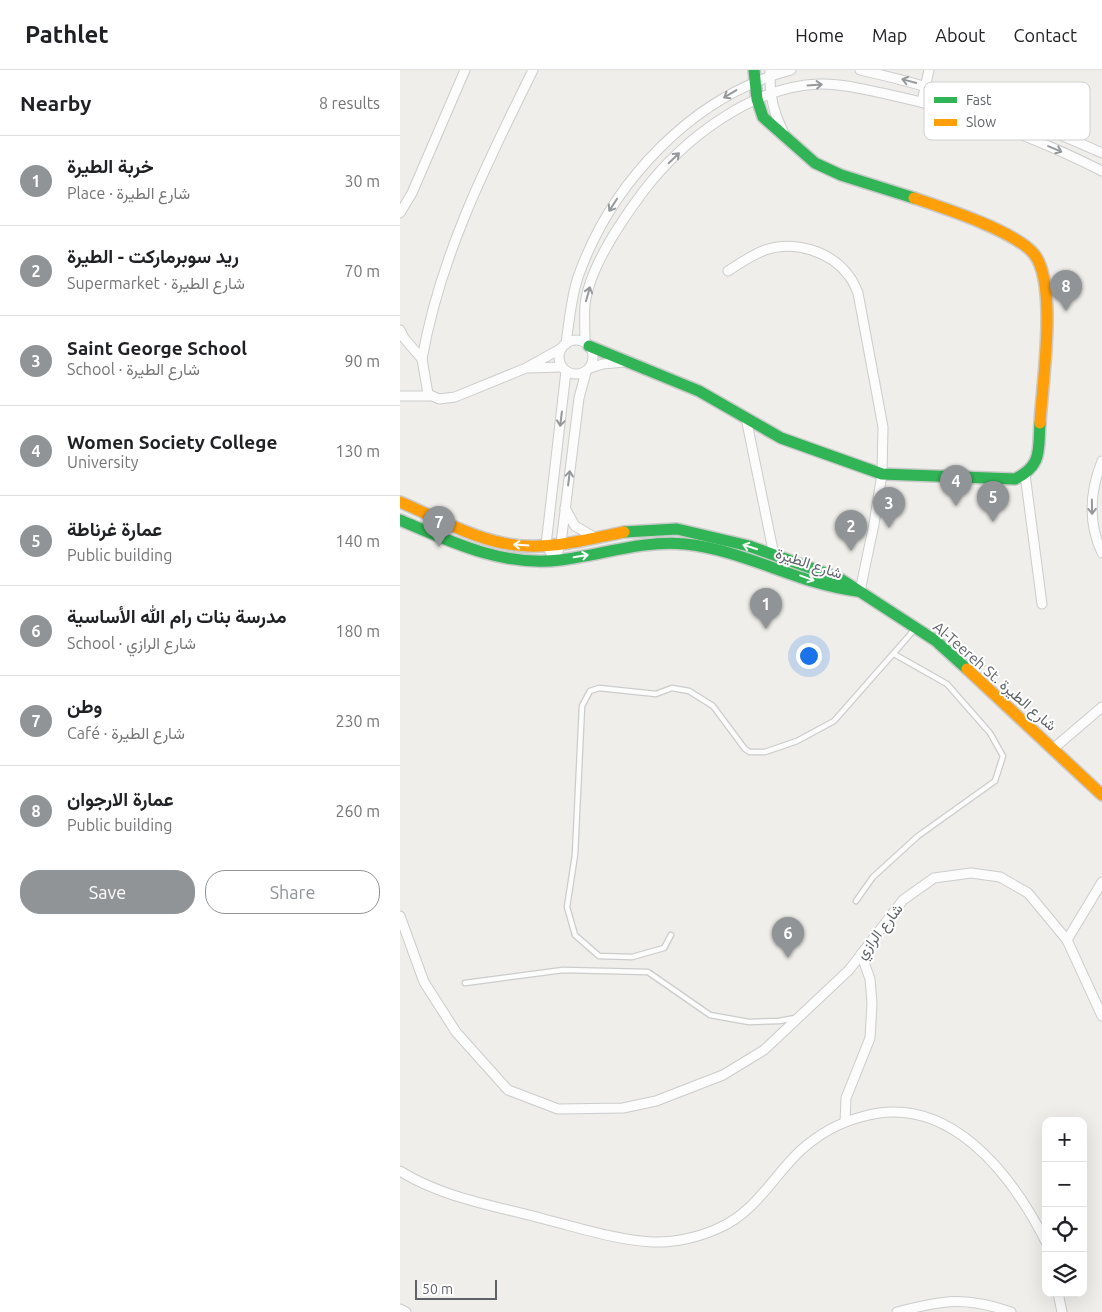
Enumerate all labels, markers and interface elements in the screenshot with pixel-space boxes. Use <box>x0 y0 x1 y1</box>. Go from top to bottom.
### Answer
text: Pathlet <box>25 21 109 48</box>
text: Home <box>795 25 844 45</box>
text: Map <box>872 25 907 45</box>
text: About <box>935 25 985 45</box>
text: Contact <box>1013 25 1077 45</box>
one-way arrow <box>902 76 918 85</box>
one-way arrow <box>807 80 823 90</box>
legend <box>924 82 1090 140</box>
one-way arrow <box>723 90 737 100</box>
text: Nearby <box>20 91 91 115</box>
text: Fast <box>966 92 992 108</box>
text: 8 results <box>319 94 380 112</box>
text: Slow <box>966 114 996 130</box>
one-way arrow <box>1047 145 1062 154</box>
one-way arrow <box>668 152 680 165</box>
text: خربة الطيرة <box>67 155 154 177</box>
text: 1 <box>31 172 41 190</box>
text: 30 m <box>344 172 380 190</box>
text: Place · شارع الطيرة <box>67 184 190 202</box>
one-way arrow <box>608 198 618 212</box>
text: ريد سوبرماركت - الطيرة <box>67 245 239 267</box>
text: 2 <box>31 262 41 280</box>
text: 70 m <box>344 262 380 280</box>
pin: 8 <box>1050 270 1082 311</box>
text: Supermarket · شارع الطيرة <box>67 274 245 292</box>
one-way arrow <box>583 286 593 302</box>
text: Saint George School <box>67 337 247 359</box>
text: 3 <box>31 352 41 370</box>
text: 90 m <box>344 352 380 370</box>
text: School · شارع الطيرة <box>67 360 200 378</box>
one-way arrow <box>556 411 566 427</box>
text: Women Society College <box>67 431 277 453</box>
text: 4 <box>31 442 41 460</box>
text: 130 m <box>335 442 380 460</box>
text: University <box>67 453 138 471</box>
pin: 4 <box>940 465 972 506</box>
one-way arrow <box>564 470 574 486</box>
pin: 5 <box>977 481 1009 522</box>
pin: 3 <box>873 487 905 528</box>
one-way arrow <box>1087 498 1097 515</box>
pin: 7 <box>423 506 455 547</box>
pin: 2 <box>835 510 867 551</box>
text: عمارة غرناطة <box>67 518 162 540</box>
text: 5 <box>31 532 41 550</box>
text: 140 m <box>335 532 380 550</box>
one-way arrow <box>514 541 530 550</box>
one-way arrow <box>743 541 759 551</box>
street label: شارع الطيرة <box>773 544 845 585</box>
text: Public building <box>67 546 172 564</box>
one-way arrow <box>572 551 588 561</box>
one-way arrow <box>799 574 814 583</box>
pin: 1 <box>750 588 782 629</box>
text: مدرسة بنات رام الله الأساسية <box>67 605 287 627</box>
street label: Al-Teereh St. شارع الطيرة <box>928 618 1060 737</box>
text: 6 <box>31 622 41 640</box>
text: 180 m <box>335 622 380 640</box>
text: School · شارع الرازي <box>67 634 196 652</box>
your location <box>796 643 822 669</box>
text: وطن <box>67 695 102 717</box>
text: 7 <box>31 712 41 730</box>
text: 230 m <box>335 712 380 730</box>
text: Café · شارع الطيرة <box>67 724 185 742</box>
text: عمارة الارجوان <box>67 788 174 810</box>
text: 8 <box>31 802 41 820</box>
text: 260 m <box>335 802 380 820</box>
text: Public building <box>67 816 172 834</box>
button: Save <box>20 870 195 914</box>
button: Share <box>205 870 380 914</box>
street label: شارع الرازي <box>852 900 910 965</box>
pin: 6 <box>772 917 804 958</box>
map controls <box>1042 1117 1087 1297</box>
button: + <box>1042 1117 1087 1162</box>
button: − <box>1042 1162 1087 1207</box>
button: locate <box>1042 1207 1087 1252</box>
button: layers <box>1042 1252 1087 1297</box>
scale bar <box>415 1277 498 1300</box>
text: 50 m <box>422 1281 453 1297</box>

